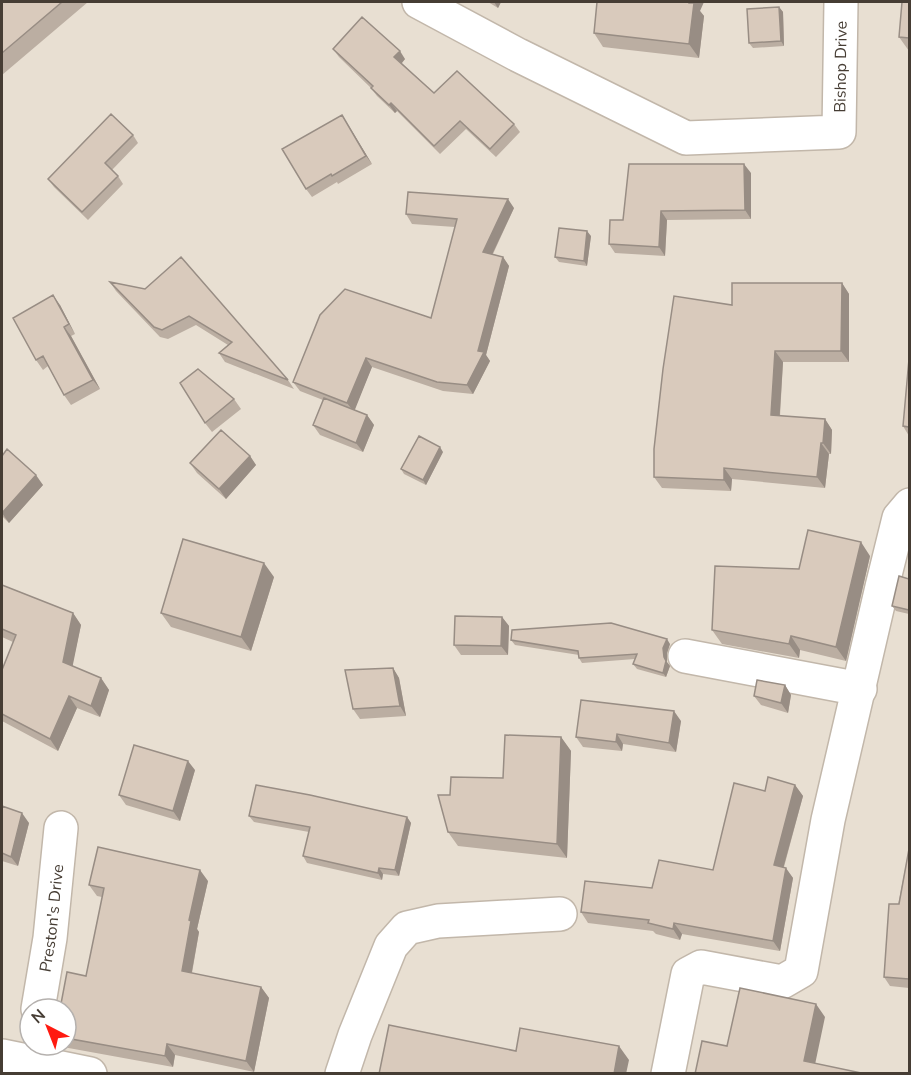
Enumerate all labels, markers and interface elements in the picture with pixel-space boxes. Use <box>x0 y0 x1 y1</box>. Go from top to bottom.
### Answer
street label: Bishop Drive <box>829 21 853 113</box>
street label: Preston's Drive <box>34 863 69 974</box>
north arrow <box>18 997 78 1057</box>
text: N <box>27 1004 50 1029</box>

